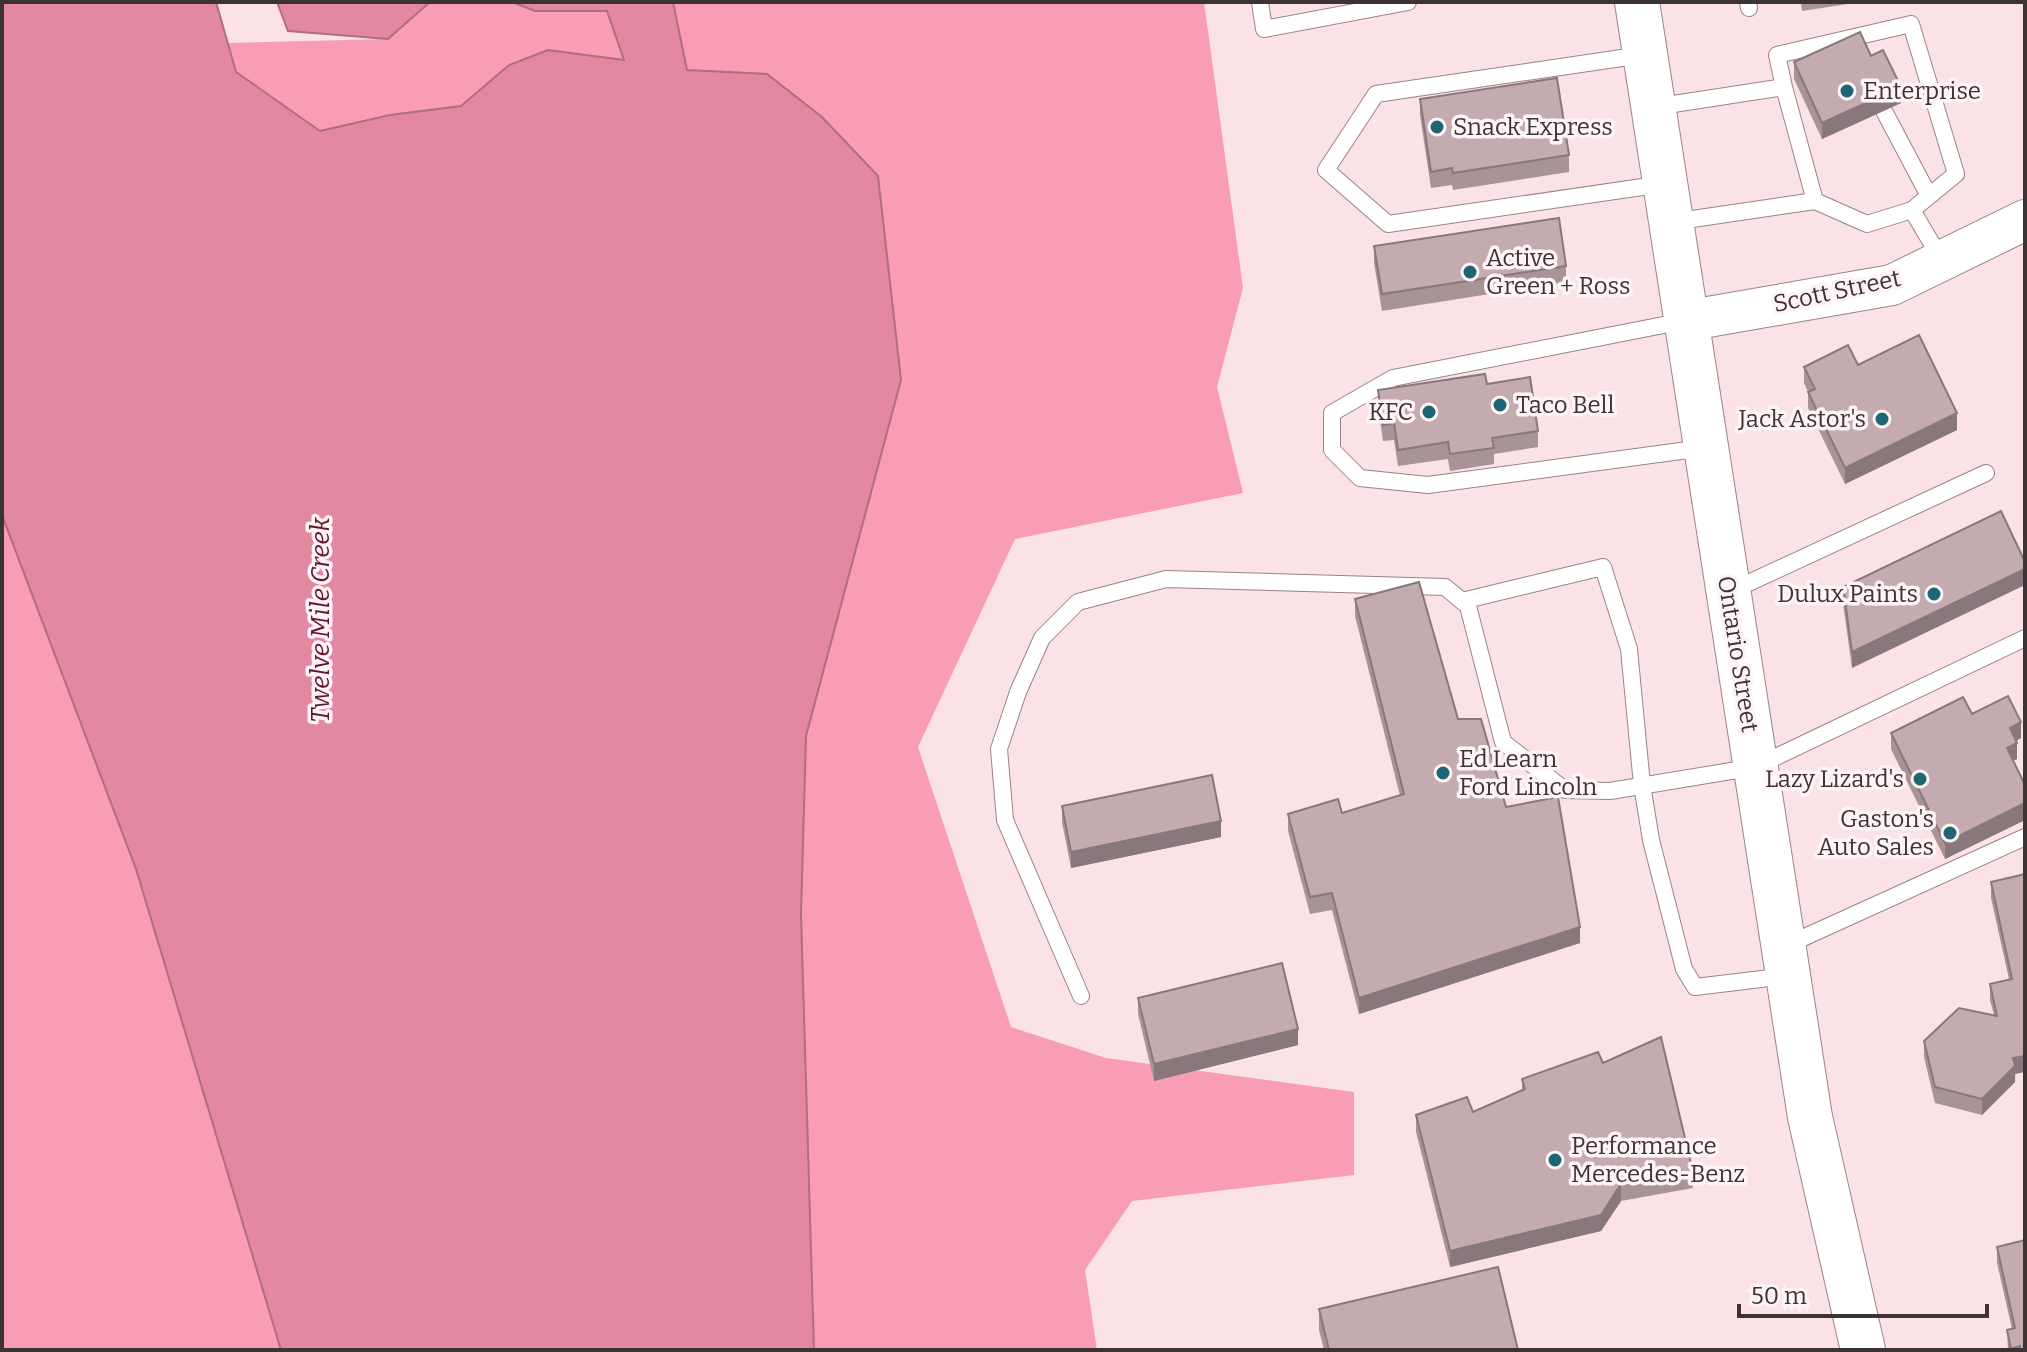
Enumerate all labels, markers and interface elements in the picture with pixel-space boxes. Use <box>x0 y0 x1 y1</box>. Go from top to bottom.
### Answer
place label: Enterprise <box>1863 77 1981 105</box>
marker: Enterprise <box>1838 82 1856 100</box>
place label: Snack Express <box>1453 113 1613 141</box>
marker: Snack Express <box>1428 118 1446 136</box>
place label: Active Green + Ross <box>1486 244 1631 300</box>
marker: Active Green + Ross <box>1461 263 1479 281</box>
street label: Scott Street <box>1771 264 1904 318</box>
place label: Taco Bell <box>1516 391 1615 419</box>
marker: Taco Bell <box>1491 396 1509 414</box>
place label: KFC <box>1368 398 1413 426</box>
marker: KFC <box>1420 403 1438 421</box>
place label: Jack Astor's <box>1737 405 1866 433</box>
marker: Jack Astor's <box>1873 410 1891 428</box>
water label: Twelve Mile Creek <box>305 516 336 723</box>
street label: Ontario Street <box>1712 574 1764 735</box>
place label: Dulux Paints <box>1777 580 1918 608</box>
marker: Dulux Paints <box>1925 585 1943 603</box>
place label: Ed Learn Ford Lincoln <box>1459 745 1597 801</box>
marker: Ed Learn Ford Lincoln <box>1434 764 1452 782</box>
place label: Lazy Lizard's <box>1765 765 1904 793</box>
marker: Lazy Lizard's <box>1911 770 1929 788</box>
place label: Gaston's Auto Sales <box>1817 805 1934 861</box>
marker: Gaston's Auto Sales <box>1941 824 1959 842</box>
place label: Performance Mercedes-Benz <box>1571 1132 1745 1188</box>
marker: Performance Mercedes-Benz <box>1546 1151 1564 1169</box>
scale bar <box>1739 1268 1987 1318</box>
text: 50 m <box>1751 1282 1807 1310</box>

